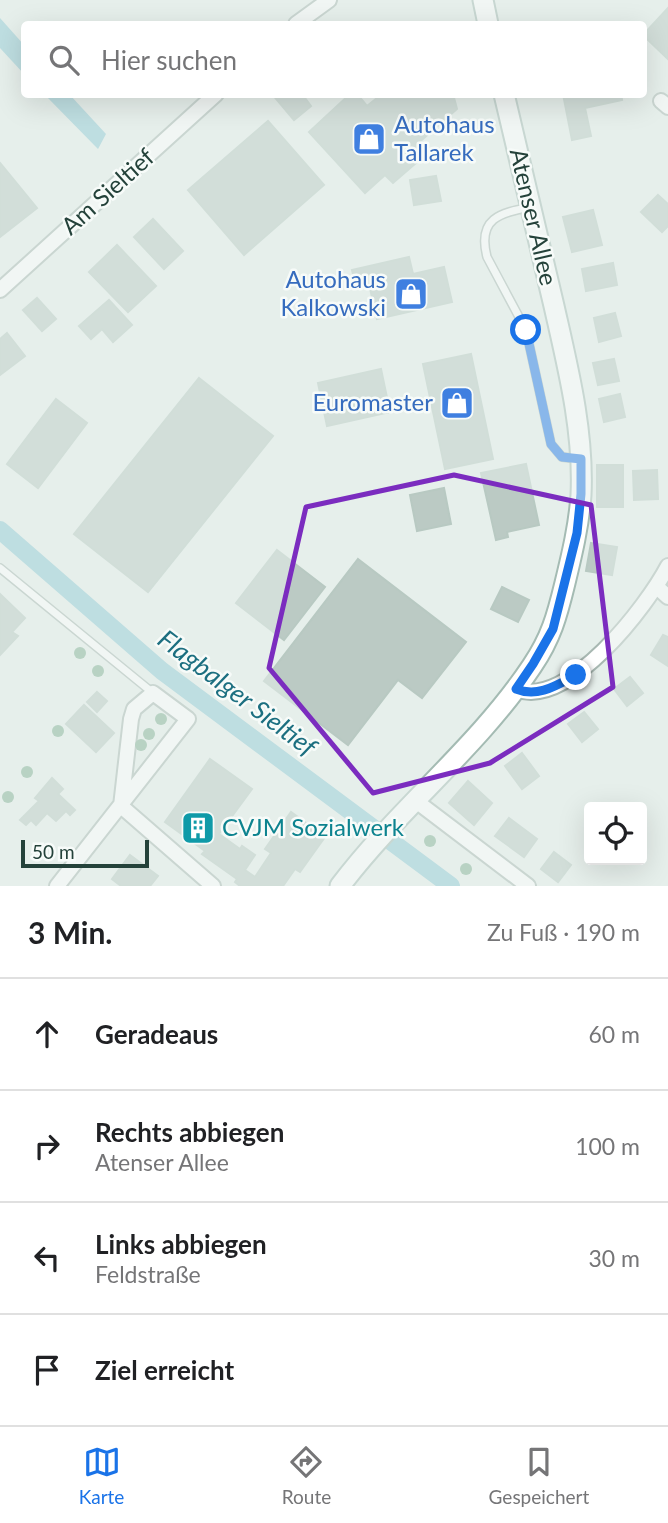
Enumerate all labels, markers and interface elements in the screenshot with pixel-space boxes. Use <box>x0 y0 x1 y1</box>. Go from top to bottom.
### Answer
search box <box>21 21 647 98</box>
icon: search <box>45 41 83 79</box>
text: Hier suchen <box>101 44 237 76</box>
place label: Autohaus Tallarek <box>394 109 495 166</box>
shop icon: Autohaus Tallarek <box>350 120 388 158</box>
street label: Am Sieltief <box>55 141 160 240</box>
street label: Atenser Allee <box>505 145 564 288</box>
place label: Autohaus Kalkowski <box>281 264 386 321</box>
shop icon: Autohaus Kalkowski <box>392 275 430 313</box>
route start <box>510 314 541 345</box>
shop icon: Euromaster <box>438 384 476 422</box>
place label: Euromaster <box>312 387 433 416</box>
water label: Flagbalger Sieltief <box>152 622 325 763</box>
route end <box>560 659 591 690</box>
map controls <box>584 802 647 865</box>
button: locate <box>584 802 647 865</box>
building icon: CVJM Sozialwerk <box>179 809 217 847</box>
place label: CVJM Sozialwerk <box>222 812 405 841</box>
scale bar <box>21 837 149 869</box>
text: 50 m <box>32 840 75 863</box>
text: 3 Min. <box>28 914 113 950</box>
text: Zu Fuß · 190 m <box>487 918 640 946</box>
icon: ahead <box>28 1015 66 1053</box>
text: Geradeaus <box>95 1018 218 1050</box>
text: 60 m <box>589 1020 640 1048</box>
text: Rechts abbiegen <box>95 1116 284 1148</box>
icon: right <box>28 1127 66 1165</box>
text: 100 m <box>575 1132 640 1160</box>
text: Atenser Allee <box>95 1148 229 1176</box>
text: Links abbiegen <box>95 1228 267 1260</box>
icon: left <box>28 1239 66 1277</box>
text: 30 m <box>589 1244 640 1272</box>
text: Feldstraße <box>95 1260 201 1288</box>
icon: arrive <box>28 1351 66 1389</box>
text: Ziel erreicht <box>95 1354 234 1386</box>
tab: Karte <box>79 1443 124 1508</box>
tab: Route <box>282 1443 331 1508</box>
tab: Gespeichert <box>489 1443 589 1508</box>

